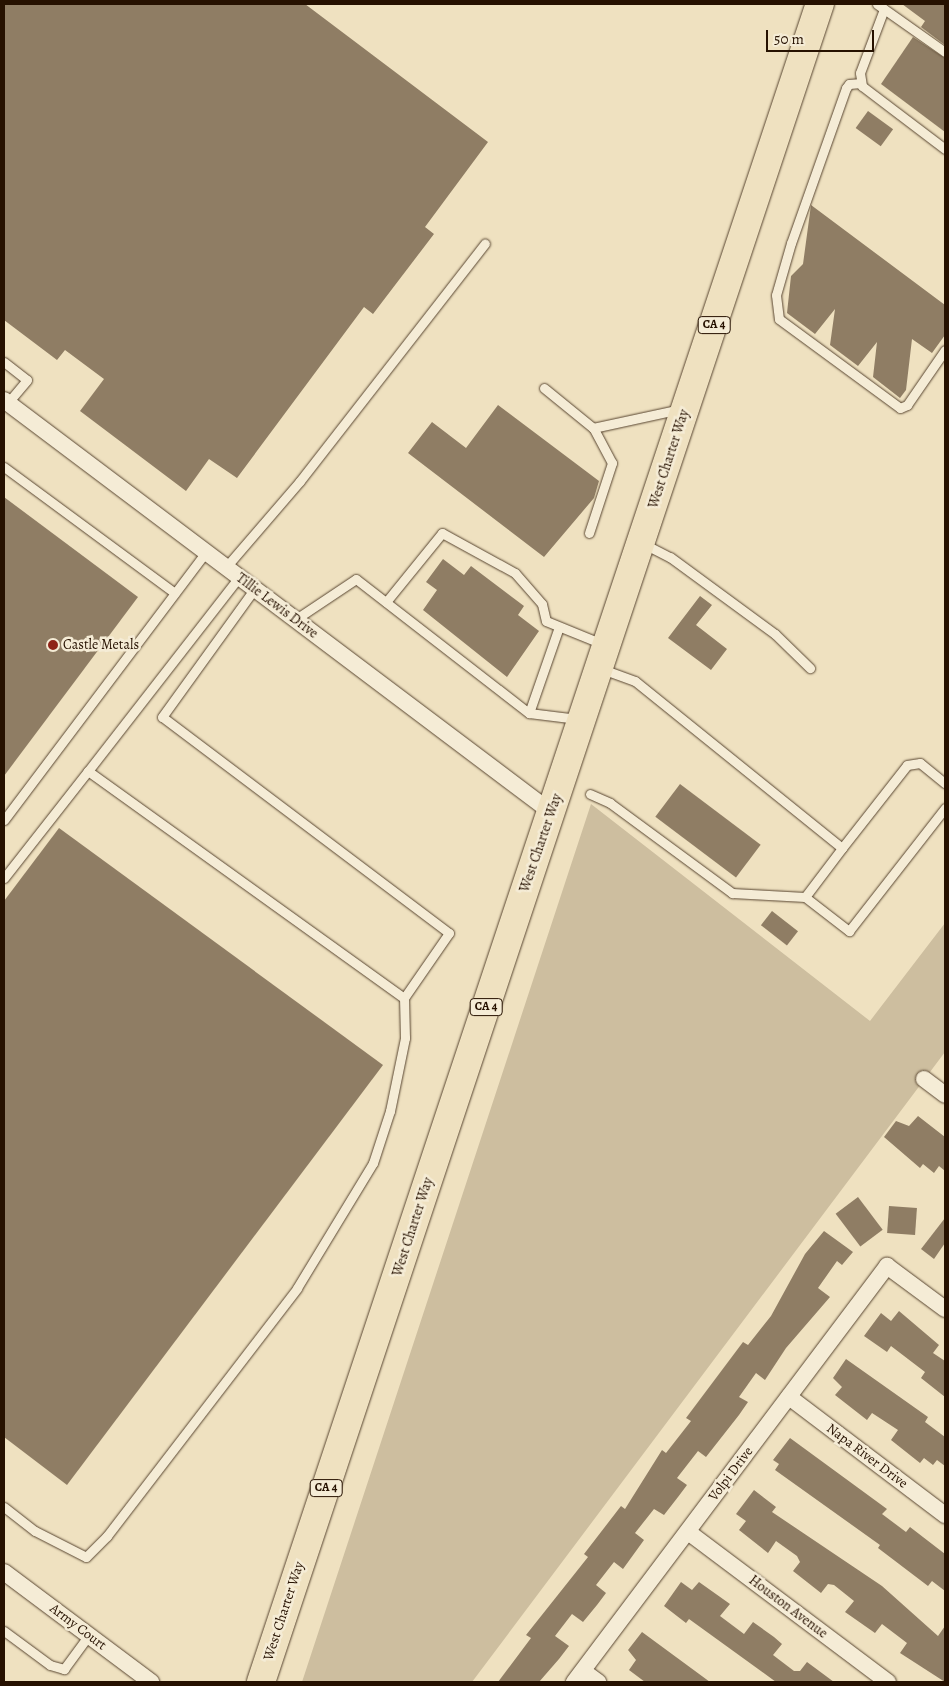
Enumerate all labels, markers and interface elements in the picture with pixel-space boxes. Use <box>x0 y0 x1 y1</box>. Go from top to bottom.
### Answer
scale bar <box>769 20 876 52</box>
text: 50 m <box>774 29 804 49</box>
road number: CA 4 <box>696 316 732 334</box>
street label: West Charter Way <box>645 407 693 511</box>
street label: Tillie Lewis Drive <box>233 570 321 642</box>
place label: Castle Metals <box>63 637 139 653</box>
marker: Castle Metals <box>47 639 59 651</box>
street label: West Charter Way <box>516 792 566 894</box>
road number: CA 4 <box>468 998 504 1016</box>
street label: West Charter Way <box>389 1175 437 1279</box>
street label: Napa River Drive <box>823 1420 911 1492</box>
street label: Volpi Drive <box>705 1444 757 1504</box>
road number: CA 4 <box>308 1479 344 1498</box>
street label: West Charter Way <box>260 1559 308 1663</box>
street label: Houston Avenue <box>745 1572 831 1642</box>
street label: Army Court <box>46 1600 110 1654</box>

